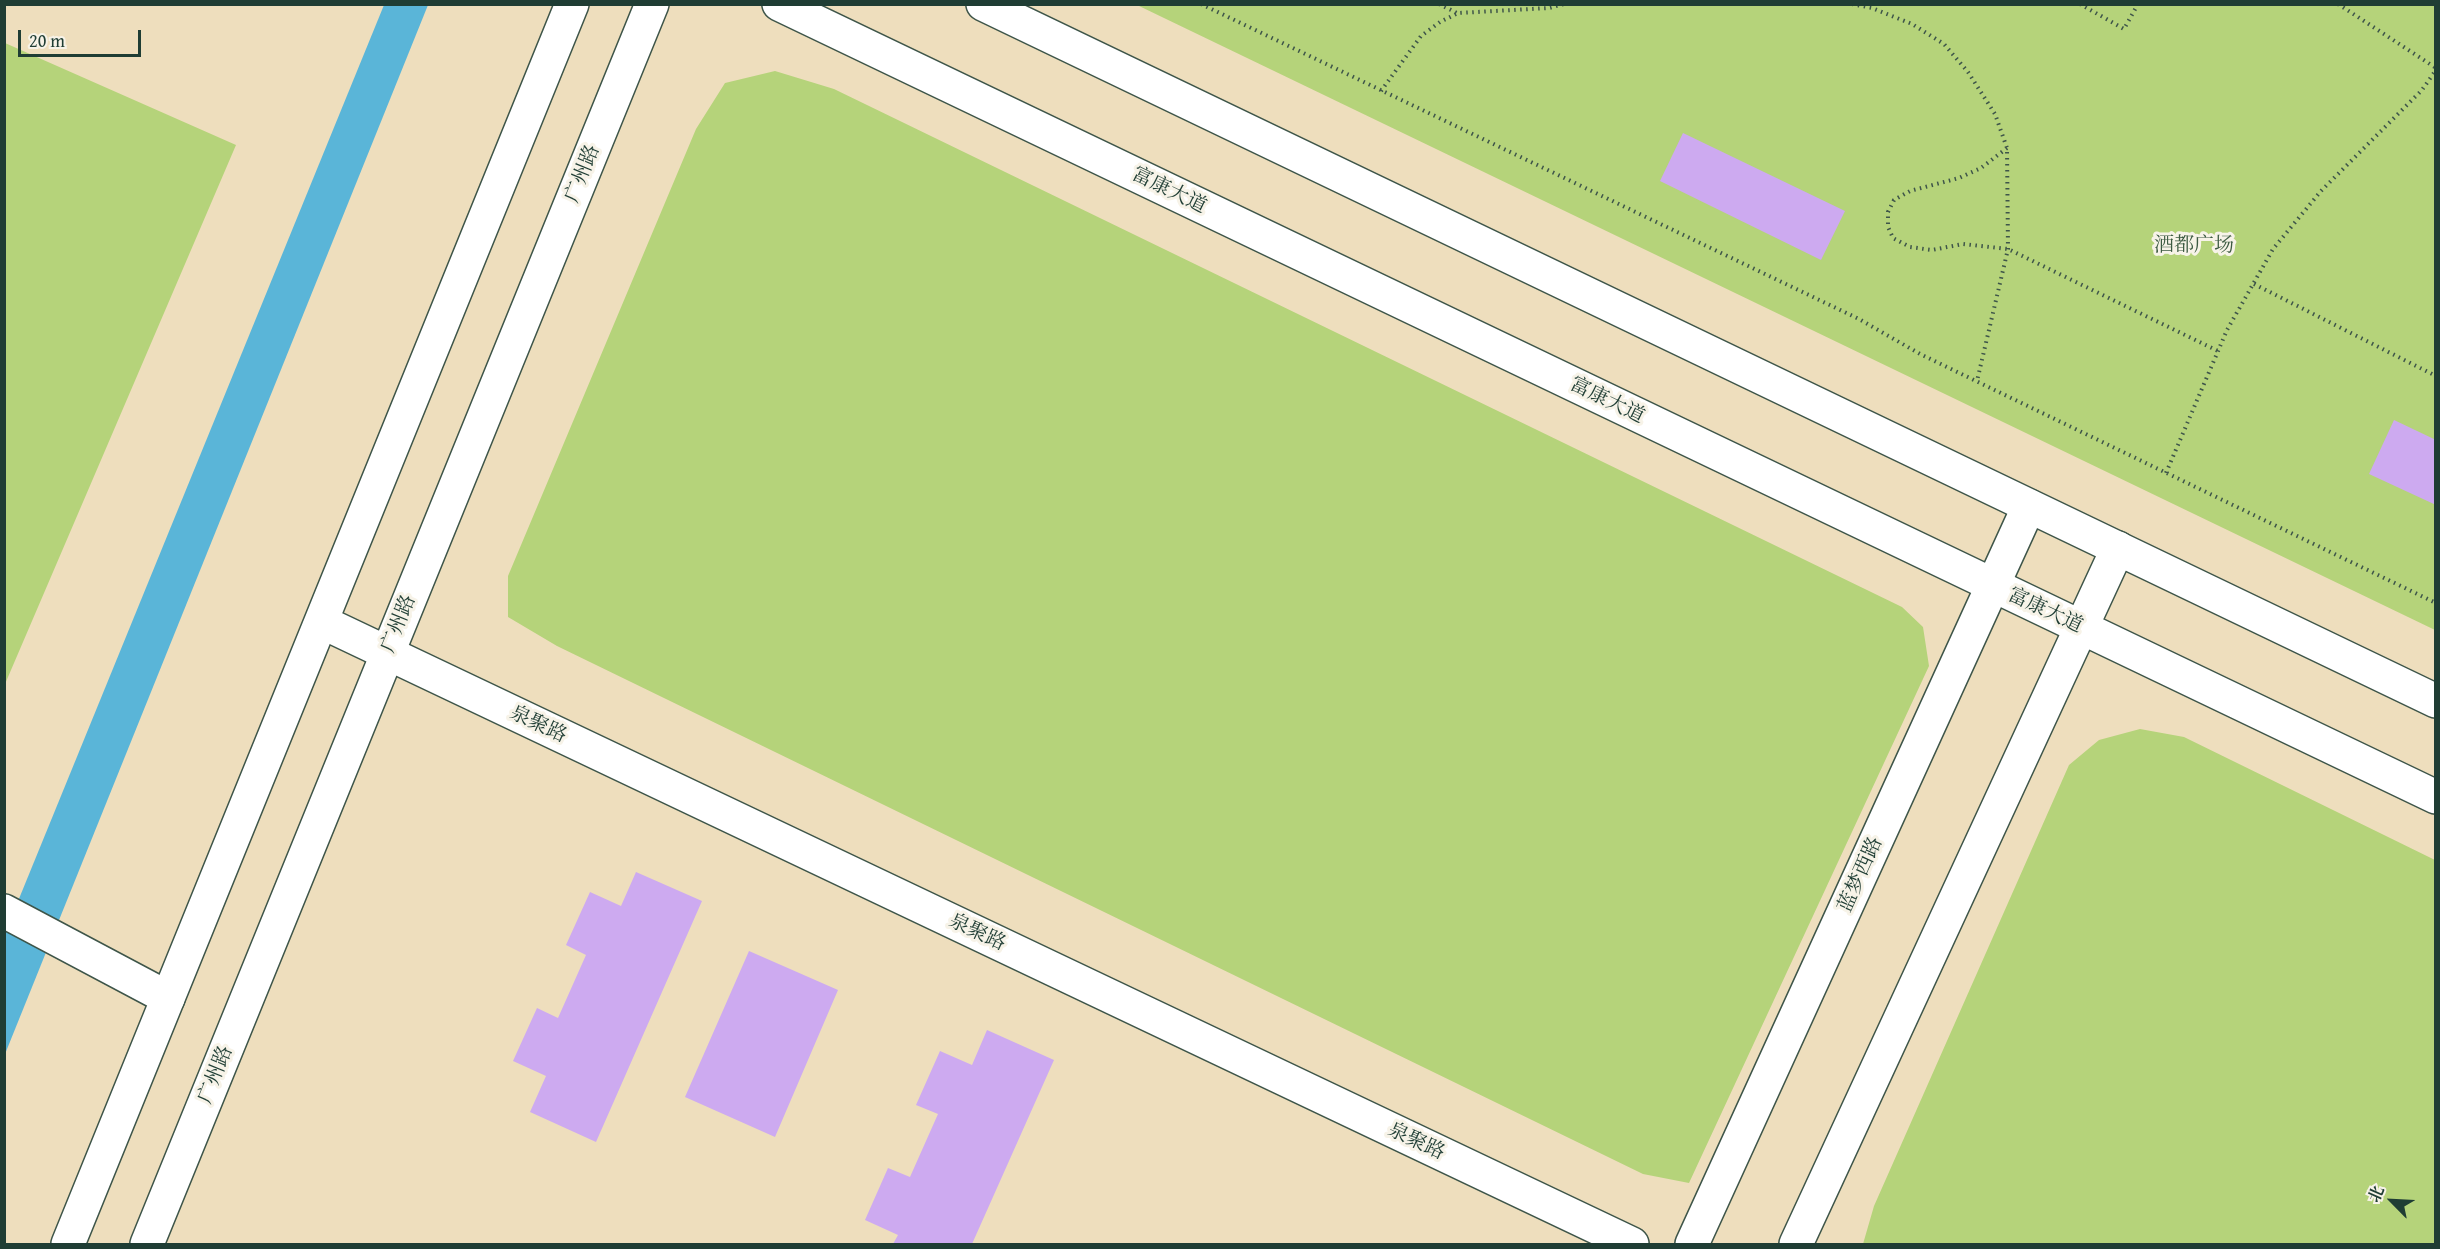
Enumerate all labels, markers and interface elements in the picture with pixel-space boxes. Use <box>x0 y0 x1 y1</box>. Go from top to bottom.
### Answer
scale bar <box>21 18 144 56</box>
text: 20 m <box>29 27 65 54</box>
street label: 广州路 <box>561 142 605 206</box>
street label: 富康大道 <box>1128 163 1210 219</box>
park label: 酒都广场 <box>2154 234 2234 258</box>
street label: 富康大道 <box>1566 373 1648 429</box>
street label: 富康大道 <box>2004 583 2086 639</box>
street label: 广州路 <box>377 592 421 656</box>
street label: 泉聚路 <box>506 701 570 749</box>
street label: 蓝梦西路 <box>1834 834 1888 916</box>
street label: 泉聚路 <box>945 909 1009 957</box>
street label: 广州路 <box>194 1043 238 1107</box>
street label: 泉聚路 <box>1384 1118 1448 1166</box>
north arrow <box>2362 1171 2422 1231</box>
text: 北 <box>2361 1181 2390 1206</box>

